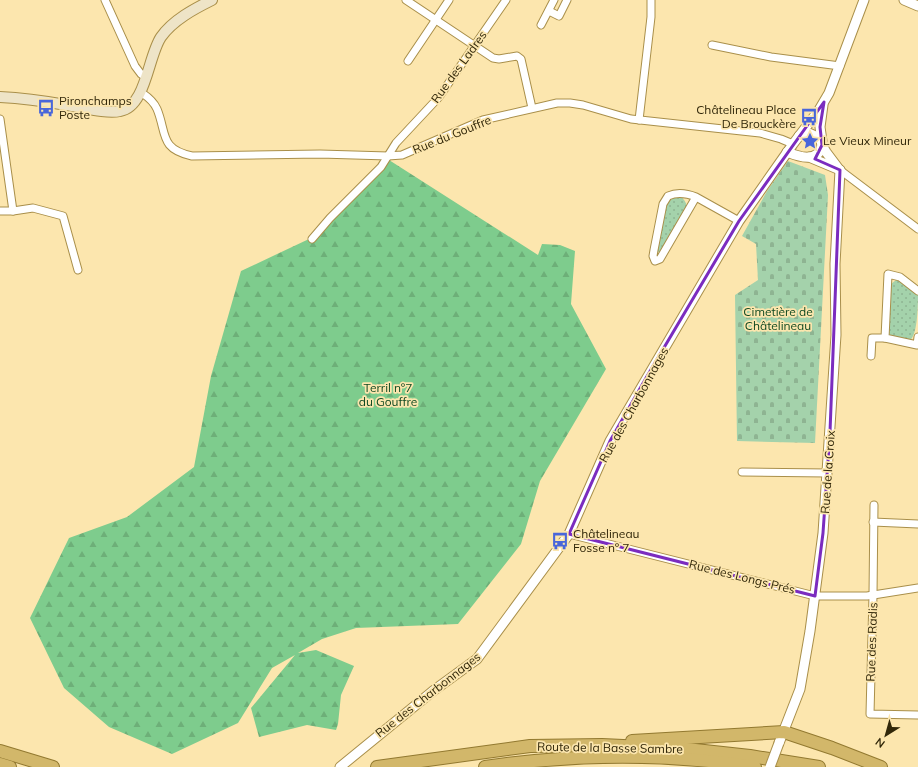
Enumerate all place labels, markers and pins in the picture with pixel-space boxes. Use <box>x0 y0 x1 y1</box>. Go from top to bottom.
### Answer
place label: Pironchamps Poste <box>59 93 132 122</box>
bus stop icon: Pironchamps Poste <box>36 98 56 118</box>
place label: Châtelineau Place De Brouckère <box>696 102 796 131</box>
bus stop icon: Châtelineau Place De Brouckère <box>799 107 819 127</box>
place icon: Le Vieux Mineur <box>800 131 820 151</box>
place label: Le Vieux Mineur <box>823 133 912 148</box>
place label: Châtelineau Fosse n° 7 <box>573 526 640 555</box>
bus stop icon: Châtelineau Fosse n° 7 <box>550 531 570 551</box>

